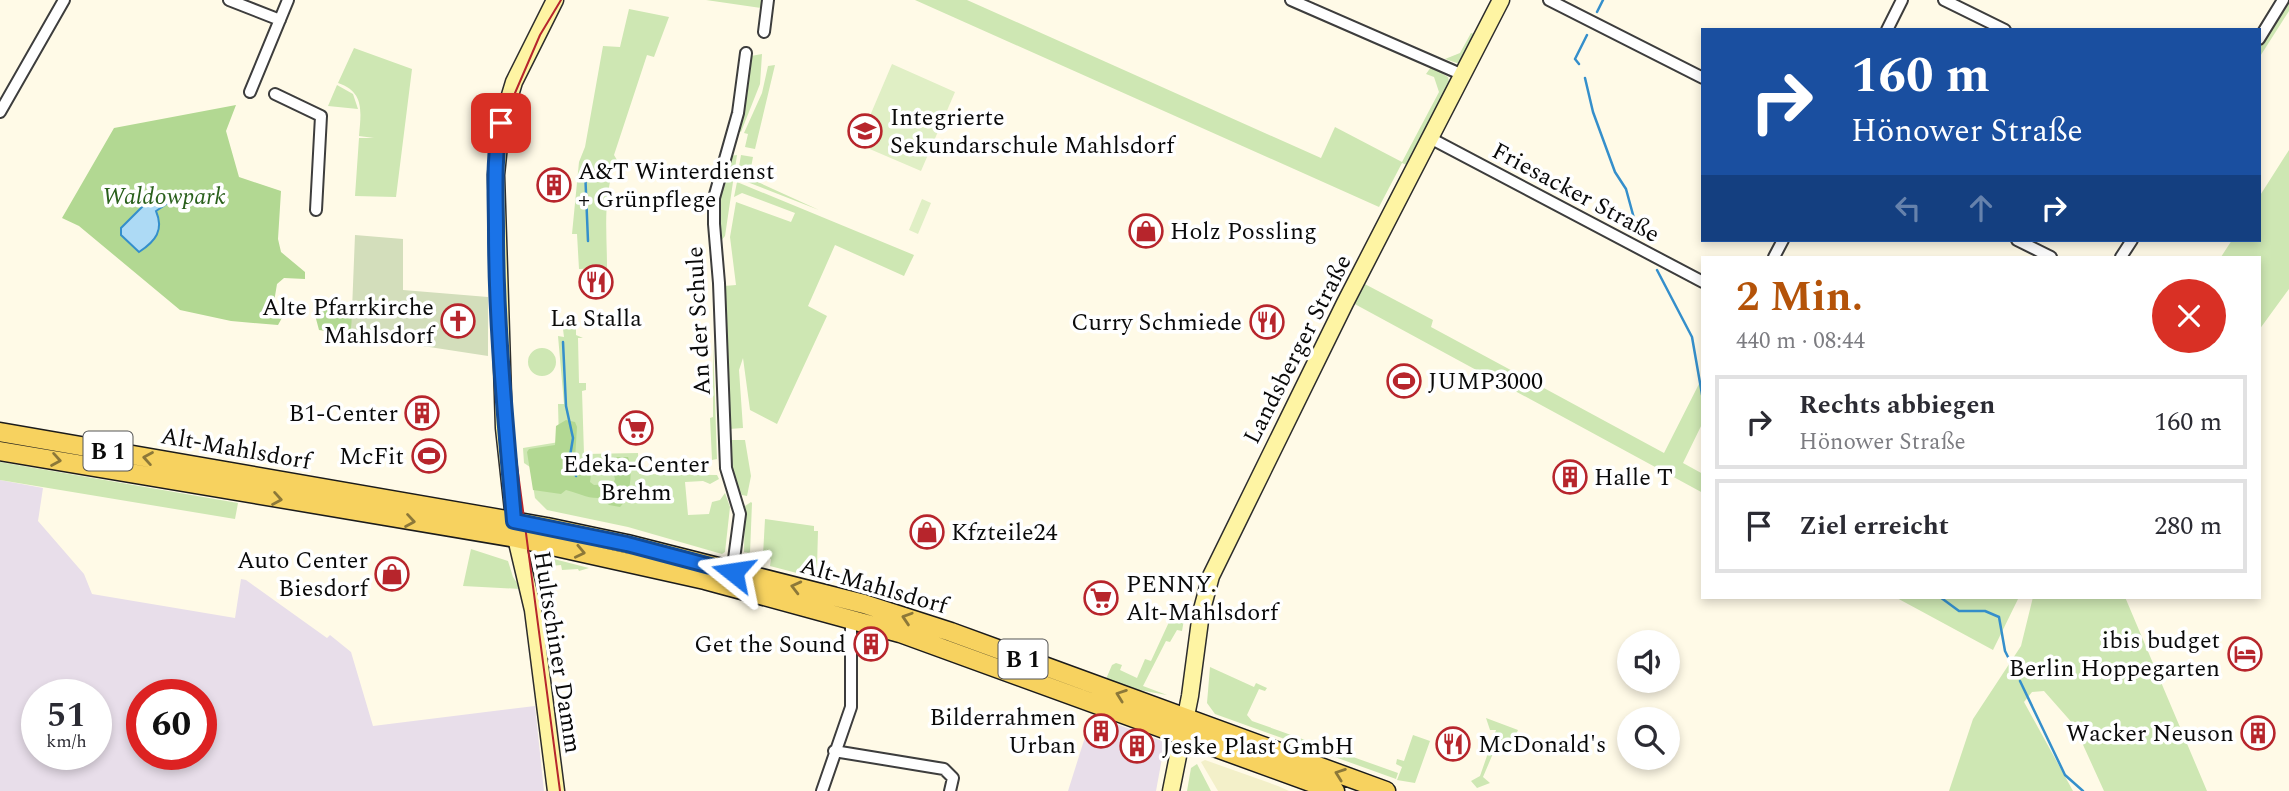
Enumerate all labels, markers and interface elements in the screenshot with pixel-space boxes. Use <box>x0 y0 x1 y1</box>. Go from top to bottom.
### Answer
text: 160 m <box>1851 39 1990 114</box>
icon: right <box>1736 56 1827 147</box>
pin <box>471 93 531 153</box>
place label: Integrierte Sekundarschule Mahlsdorf <box>890 100 1176 164</box>
icon: arrive <box>482 104 520 142</box>
text: Hönower Straße <box>1851 107 2083 156</box>
school or university icon: Integrierte Sekundarschule Mahlsdorf <box>846 112 884 150</box>
street label: Friesacker Straße <box>1485 133 1666 252</box>
place label: A&T Winterdienst + Grünpflege <box>578 154 774 218</box>
building icon: A&T Winterdienst + Grünpflege <box>535 166 573 204</box>
park label: Waldowpark <box>102 179 226 215</box>
icon: left <box>1889 189 1927 227</box>
icon: ahead <box>1962 189 2000 227</box>
icon: right <box>2035 189 2073 227</box>
shop icon: Holz Possling <box>1127 212 1165 250</box>
place label: Holz Possling <box>1170 214 1317 250</box>
street label: An der Schule <box>677 245 721 396</box>
street label: Landsberger Straße <box>1235 248 1361 450</box>
restaurant icon: La Stalla <box>577 263 615 301</box>
text: 2 Min. <box>1736 266 1863 329</box>
button: close <box>2152 279 2226 353</box>
place label: Alte Pfarrkirche Mahlsdorf <box>262 290 436 354</box>
place label: La Stalla <box>550 301 642 337</box>
church icon: Alte Pfarrkirche Mahlsdorf <box>439 302 477 340</box>
restaurant icon: Curry Schmiede <box>1248 303 1286 341</box>
place label: Curry Schmiede <box>1071 305 1242 341</box>
text: 440 m · 08:44 <box>1736 324 1865 359</box>
sports icon: JUMP3000 <box>1385 362 1423 400</box>
place label: JUMP3000 <box>1428 364 1543 400</box>
text: Rechts abbiegen <box>1799 385 1995 425</box>
building icon: B1-Center <box>403 394 441 432</box>
place label: B1-Center <box>289 396 398 432</box>
text: 160 m <box>2154 402 2222 442</box>
icon: right <box>1740 403 1778 441</box>
supermarket icon: Edeka-Center Brehm <box>617 409 655 447</box>
street label: Alt-Mahlsdorf <box>158 418 316 480</box>
text: Hönower Straße <box>1799 425 1966 460</box>
road number: B 1 <box>84 432 132 471</box>
sports icon: McFit <box>410 437 448 475</box>
place label: McFit <box>339 439 404 475</box>
place label: Edeka-Center Brehm <box>563 447 709 511</box>
one-way arrow <box>142 451 154 466</box>
one-way arrow <box>50 452 62 467</box>
building icon: Halle T <box>1551 458 1589 496</box>
place label: Halle T <box>1594 460 1673 496</box>
one-way arrow <box>271 490 283 505</box>
text: Ziel erreicht <box>1799 506 1949 546</box>
text: 280 m <box>2154 506 2222 546</box>
icon: arrive <box>1740 507 1778 545</box>
one-way arrow <box>404 513 416 528</box>
shop icon: Kfzteile24 <box>908 513 946 551</box>
place label: Kfzteile24 <box>951 515 1058 551</box>
position arrow <box>696 535 770 609</box>
place label: Auto Center Biesdorf <box>237 543 370 607</box>
one-way arrow <box>574 543 586 558</box>
street label: Hultschiner Damm <box>523 548 591 756</box>
street label: Alt-Mahlsdorf <box>796 548 954 625</box>
shop icon: Auto Center Biesdorf <box>373 555 411 593</box>
place label: PENNY. Alt-Mahlsdorf <box>1126 567 1280 631</box>
supermarket icon: PENNY. Alt-Mahlsdorf <box>1082 579 1120 617</box>
one-way arrow <box>790 581 802 595</box>
one-way arrow <box>901 612 914 626</box>
place label: ibis budget Berlin Hoppegarten <box>2009 623 2220 687</box>
building icon: Get the Sound <box>852 625 890 663</box>
place label: Get the Sound <box>694 627 846 663</box>
map controls <box>1617 630 1680 770</box>
button: sound <box>1617 630 1680 693</box>
hotel icon: ibis budget Berlin Hoppegarten <box>2226 635 2264 673</box>
road number: B 1 <box>998 639 1048 678</box>
speed limit sign: 60 <box>126 679 217 770</box>
text: 51 <box>47 689 86 742</box>
one-way arrow <box>1115 689 1128 703</box>
place label: Bilderrahmen Urban <box>930 700 1076 764</box>
button: search <box>1617 707 1680 770</box>
building icon: Bilderrahmen Urban <box>1082 712 1120 750</box>
building icon: Wacker Neuson <box>2239 714 2277 752</box>
place label: Wacker Neuson <box>2066 716 2234 752</box>
restaurant icon: McDonald's <box>1434 725 1472 763</box>
building icon: Jeske Plast GmbH <box>1118 727 1156 765</box>
place label: McDonald's <box>1478 727 1606 763</box>
text: km/h <box>46 728 87 755</box>
place label: Jeske Plast GmbH <box>1162 729 1354 765</box>
one-way arrow <box>1334 768 1346 782</box>

